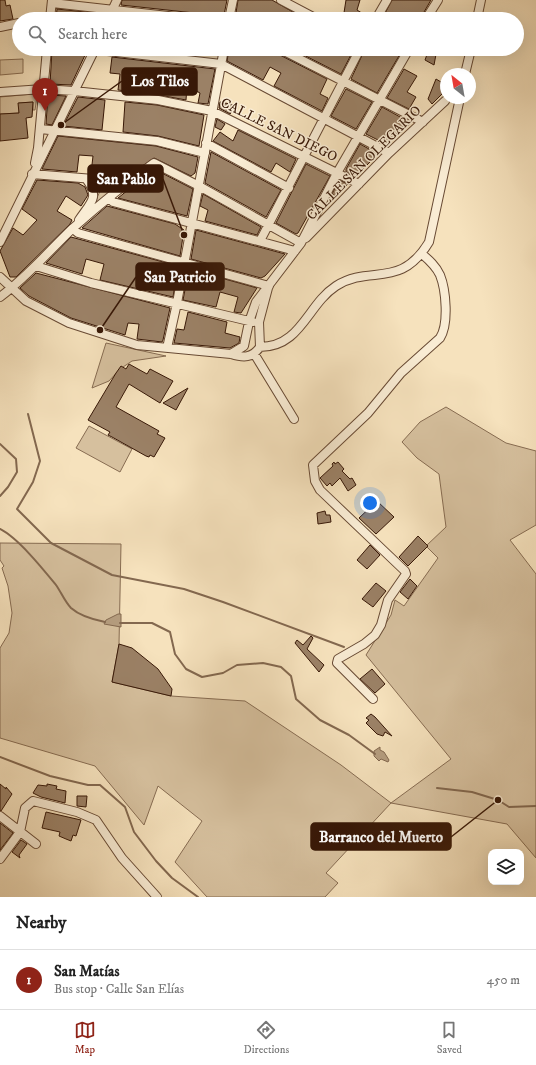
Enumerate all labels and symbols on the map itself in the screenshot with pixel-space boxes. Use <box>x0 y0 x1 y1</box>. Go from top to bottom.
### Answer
callout: Los Tilos <box>122 68 197 95</box>
north arrow <box>440 68 476 104</box>
text: Los Tilos <box>131 72 189 91</box>
pin: 1 <box>32 78 58 111</box>
street label: CALLE SAN DIEGO <box>218 94 340 166</box>
street label: CALLE SAN OLEGARIO <box>303 102 425 224</box>
callout: San Pablo <box>88 165 163 192</box>
text: San Pablo <box>96 170 156 189</box>
callout: San Patricio <box>136 263 224 290</box>
text: San Patricio <box>144 268 217 287</box>
your location <box>360 493 380 513</box>
callout: Barranco del Muerto <box>311 823 451 850</box>
text: Barranco del Muerto <box>319 828 444 847</box>

